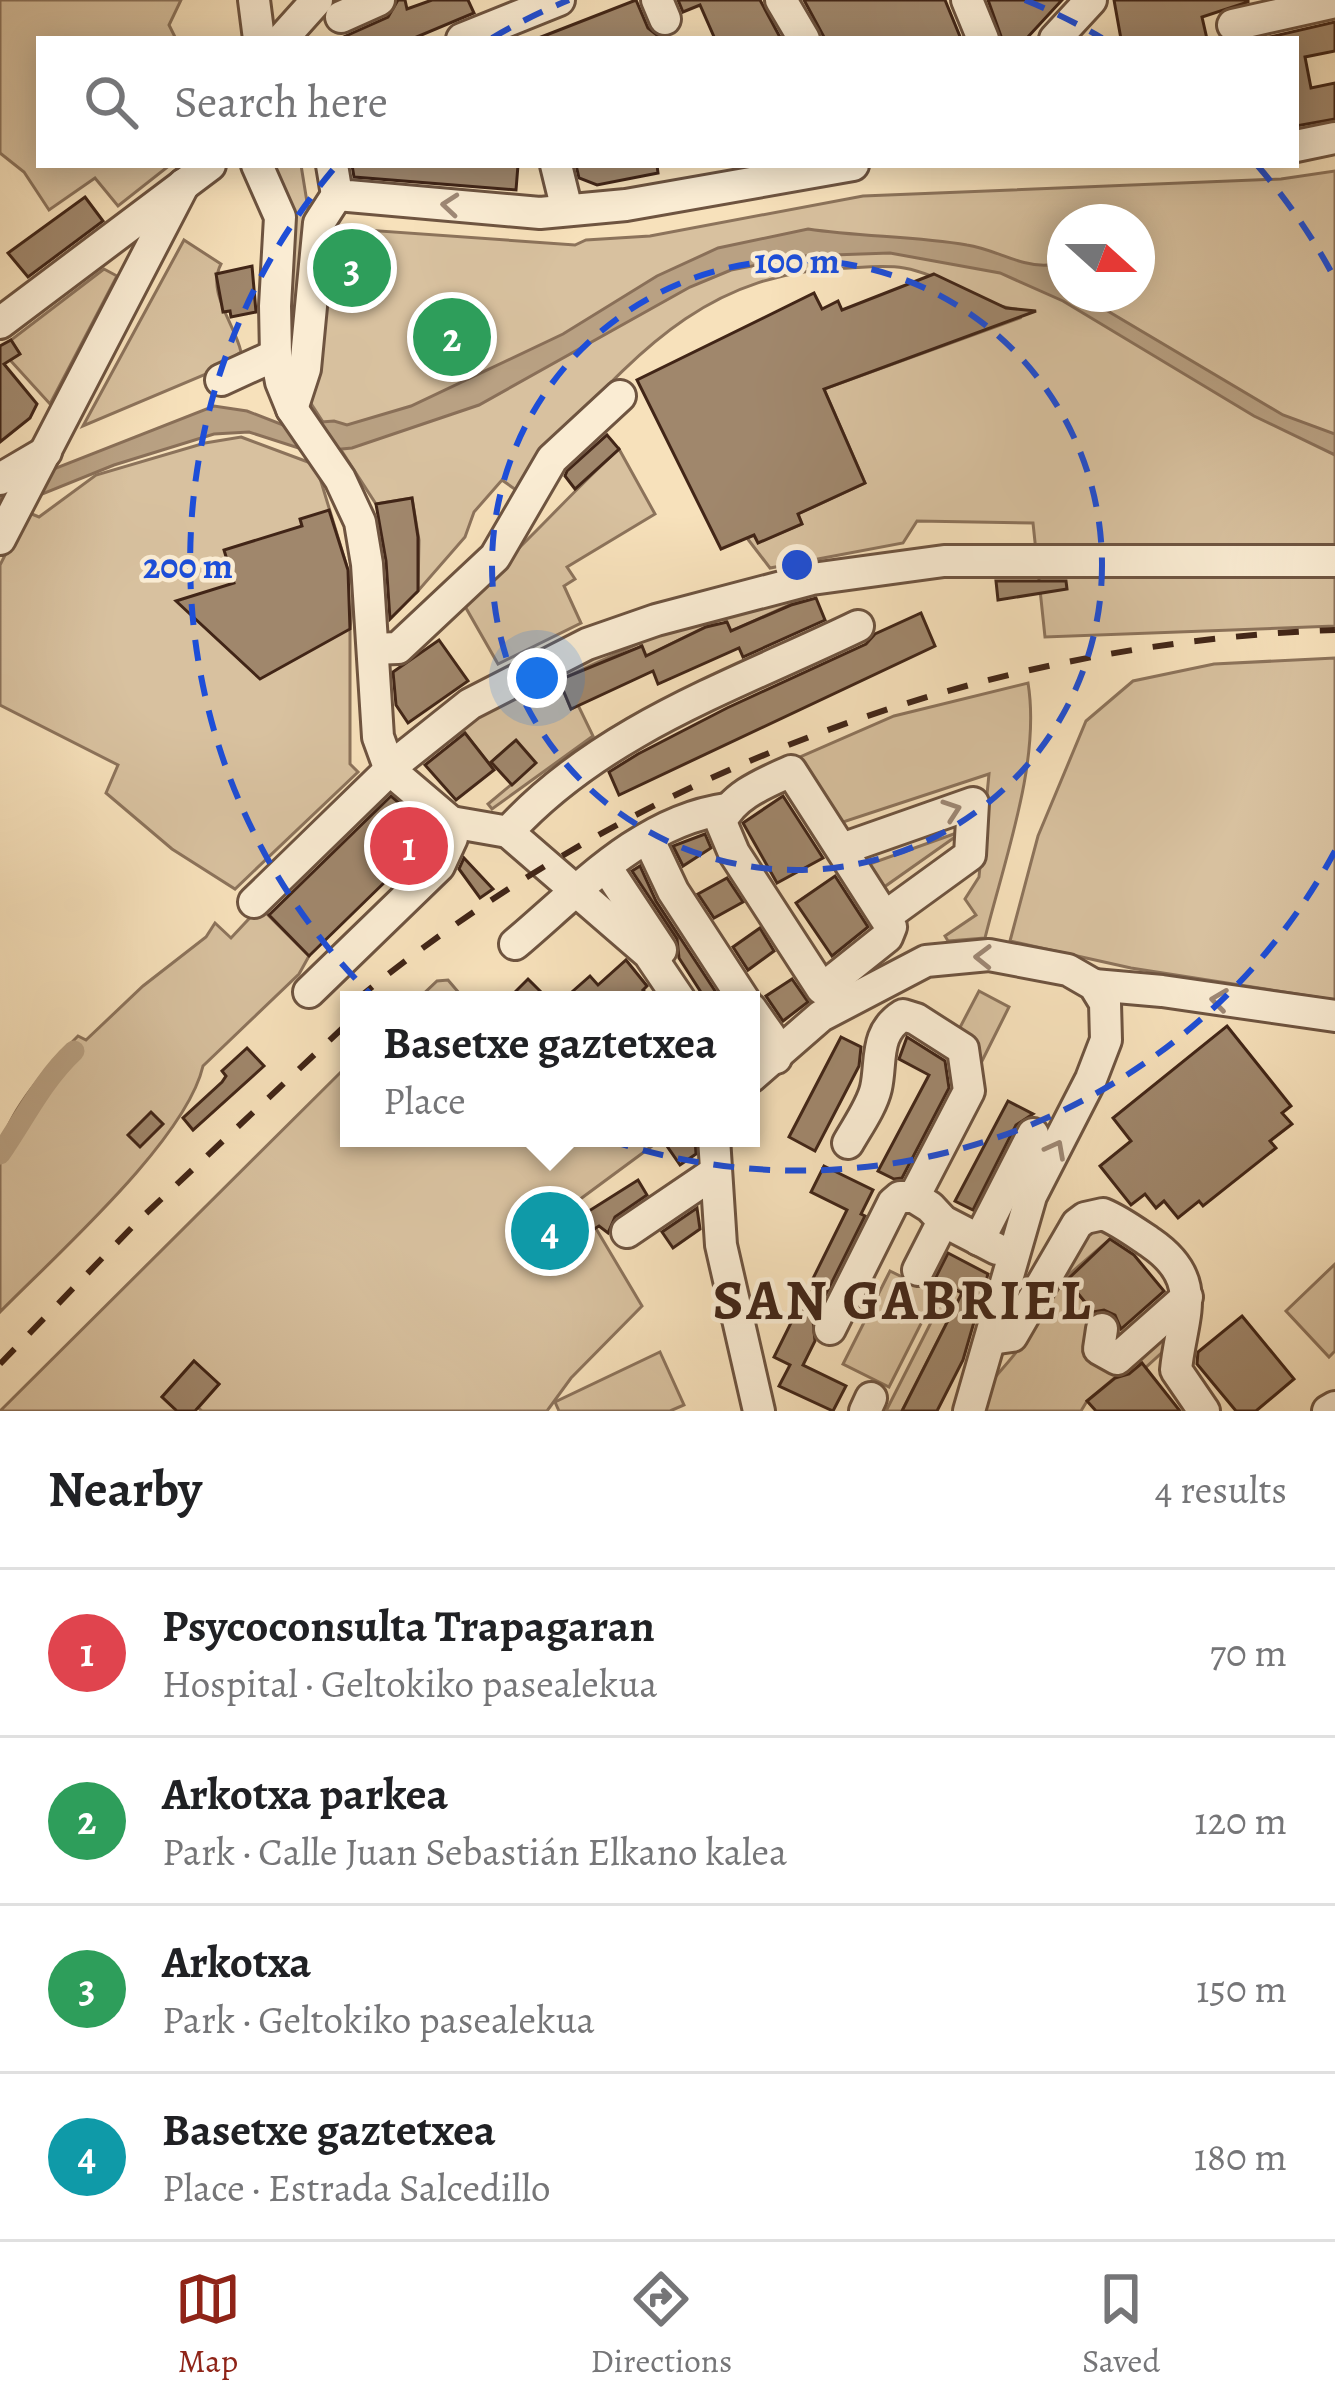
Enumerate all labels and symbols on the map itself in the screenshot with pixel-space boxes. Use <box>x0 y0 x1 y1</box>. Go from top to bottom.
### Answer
one-way arrow <box>440 193 459 218</box>
north arrow <box>1047 204 1155 312</box>
pin: 3 <box>313 223 391 313</box>
text: 100 m <box>754 236 840 285</box>
pin: 2 <box>413 292 491 382</box>
text: 200 m <box>143 541 233 590</box>
centre of rings <box>776 544 818 586</box>
your location <box>507 648 567 708</box>
one-way arrow <box>940 800 961 824</box>
pin: 1 <box>370 801 448 891</box>
one-way arrow <box>973 944 991 970</box>
one-way arrow <box>1209 988 1229 1013</box>
one-way arrow <box>1042 1140 1065 1161</box>
pin: 4 <box>511 1186 589 1276</box>
district label: SAN GABRIEL <box>713 1261 1093 1339</box>

